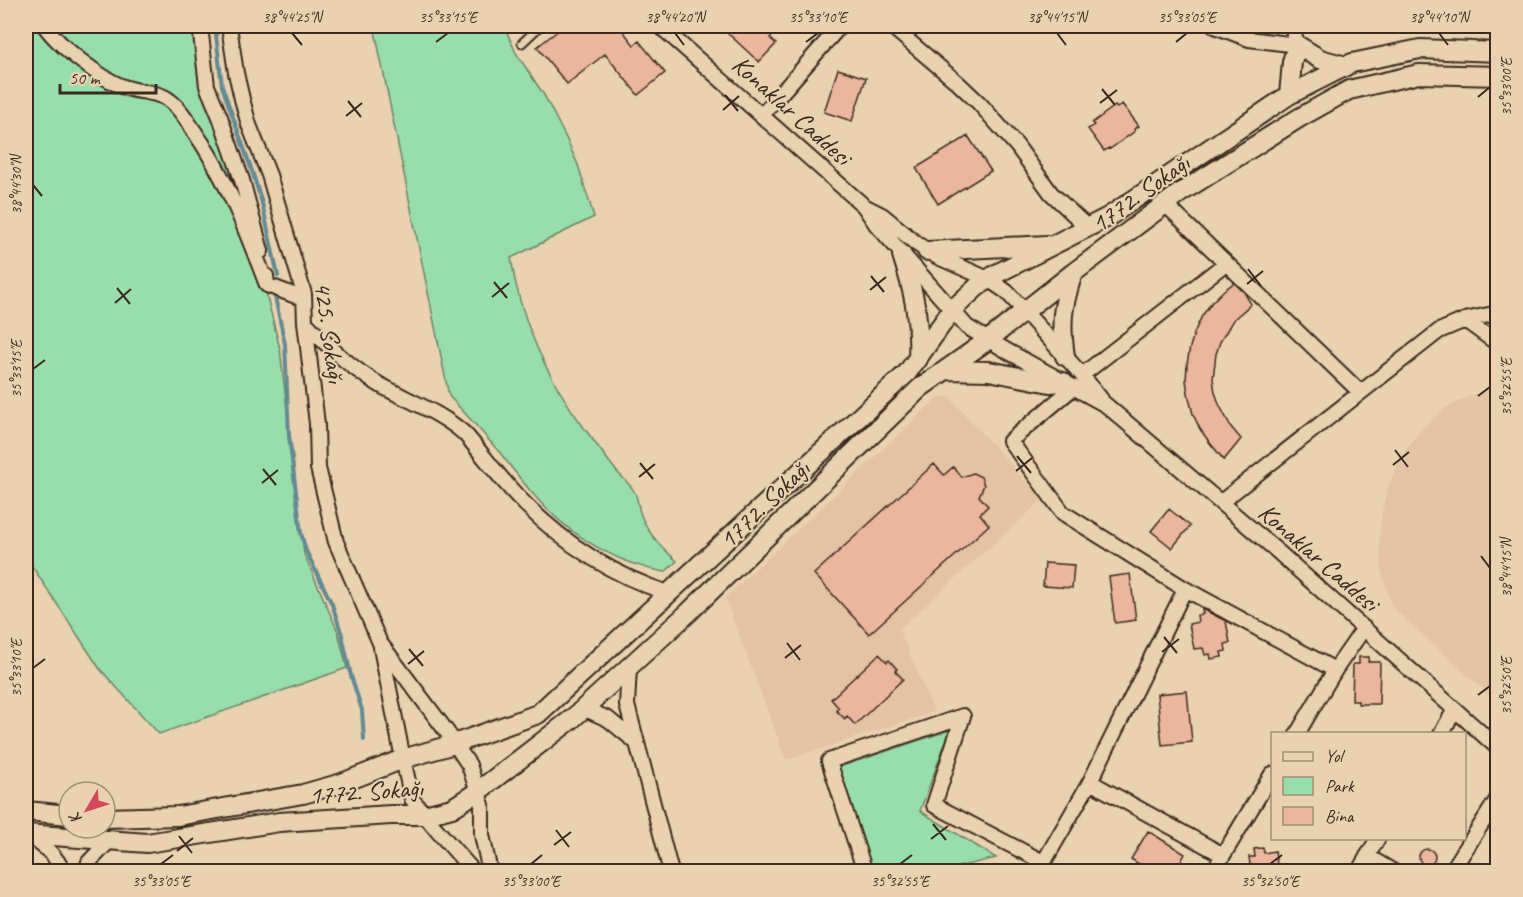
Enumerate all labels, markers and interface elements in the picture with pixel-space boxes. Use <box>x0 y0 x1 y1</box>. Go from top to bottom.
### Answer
text: 38°44'25"N <box>262 8 325 27</box>
text: 35°33'15"E <box>419 8 479 27</box>
text: 38°44'20"N <box>645 8 708 27</box>
text: 35°33'10"E <box>789 8 849 27</box>
text: 38°44'15"N <box>1027 8 1090 27</box>
text: 35°33'05"E <box>1158 8 1218 27</box>
text: 38°44'10"N <box>1409 8 1472 27</box>
street label: Konaklar Caddesi <box>725 48 861 175</box>
text: 35°33'00"E <box>1497 56 1516 116</box>
scale bar <box>60 57 156 95</box>
text: 50 m <box>69 67 102 89</box>
street label: 1772. Sokağı <box>1085 146 1197 240</box>
text: 38°44'30"N <box>7 152 26 215</box>
street label: 425. Sokağı <box>306 279 353 386</box>
text: 35°33'15"E <box>7 338 26 398</box>
text: 35°32'55"E <box>1497 356 1516 416</box>
street label: 1772. Sokağı <box>712 452 818 556</box>
street label: Konaklar Caddesi <box>1251 496 1388 621</box>
text: 38°44'15"N <box>1497 535 1516 598</box>
text: 35°33'10"E <box>7 637 26 697</box>
text: 35°32'50"E <box>1497 655 1516 715</box>
legend <box>1271 732 1466 840</box>
text: Yol <box>1325 745 1345 767</box>
street label: 1772. Sokağı <box>308 771 425 812</box>
text: Park <box>1325 775 1355 797</box>
north arrow <box>57 780 117 840</box>
text: Bina <box>1325 805 1355 827</box>
text: K <box>63 806 86 828</box>
text: 35°33'05"E <box>132 872 192 891</box>
text: 35°33'00"E <box>502 872 562 891</box>
text: 35°32'55"E <box>871 872 931 891</box>
text: 35°32'50"E <box>1241 872 1301 891</box>

